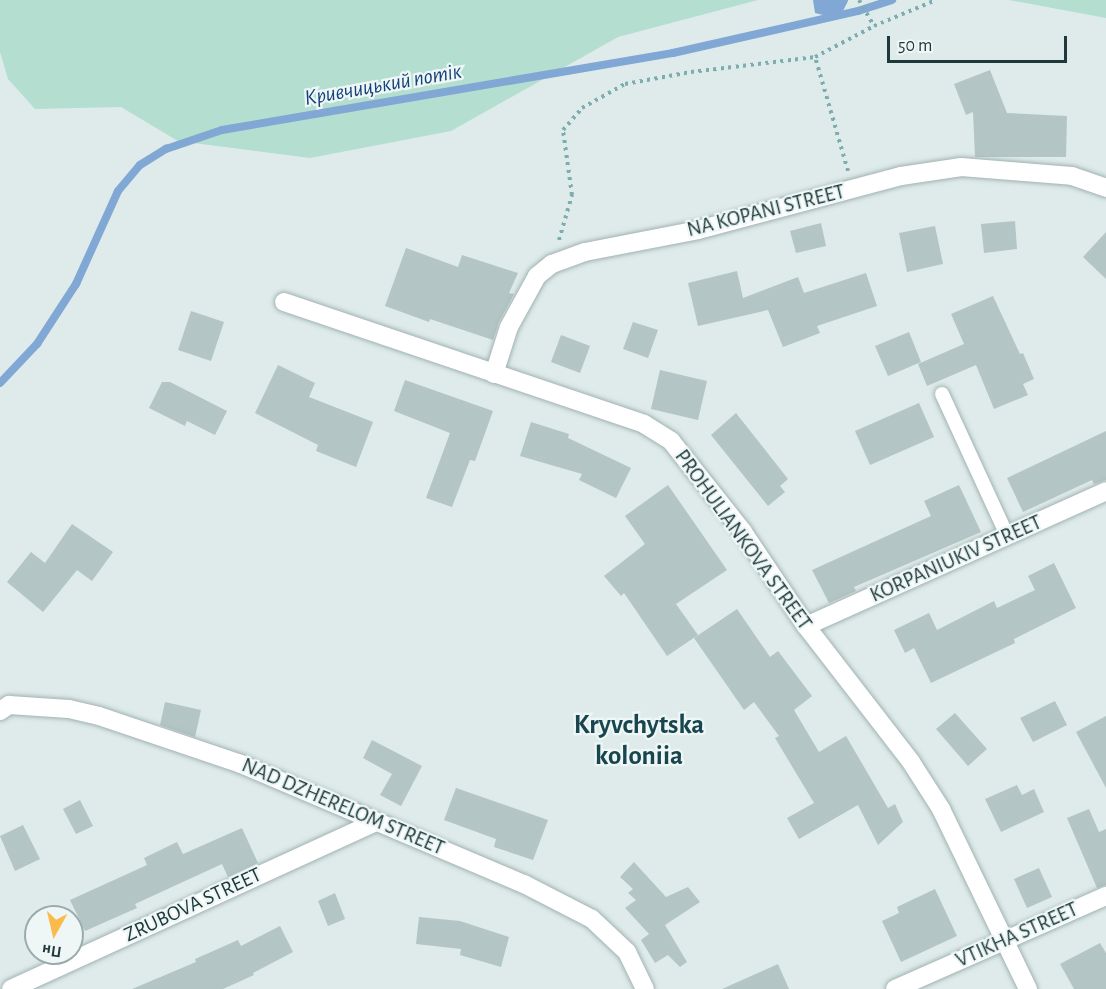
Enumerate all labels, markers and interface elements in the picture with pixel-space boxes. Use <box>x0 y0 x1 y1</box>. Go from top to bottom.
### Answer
scale bar <box>890 24 1070 62</box>
text: 50 m <box>898 37 932 55</box>
water label: Кривчицький потік <box>302 58 464 112</box>
street label: NA KOPANI STREET <box>684 179 848 243</box>
street label: PROHULIANKOVA STREET <box>669 445 817 635</box>
street label: KORPANIUKIV STREET <box>866 510 1046 608</box>
district label: Kryvchytska koloniia <box>574 708 704 771</box>
street label: NAD DZHERELOM STREET <box>238 753 448 861</box>
street label: ZRUBOVA STREET <box>120 862 266 948</box>
street label: VTIKHA STREET <box>952 897 1082 973</box>
north arrow <box>24 905 84 965</box>
text: Пн <box>41 942 63 960</box>

